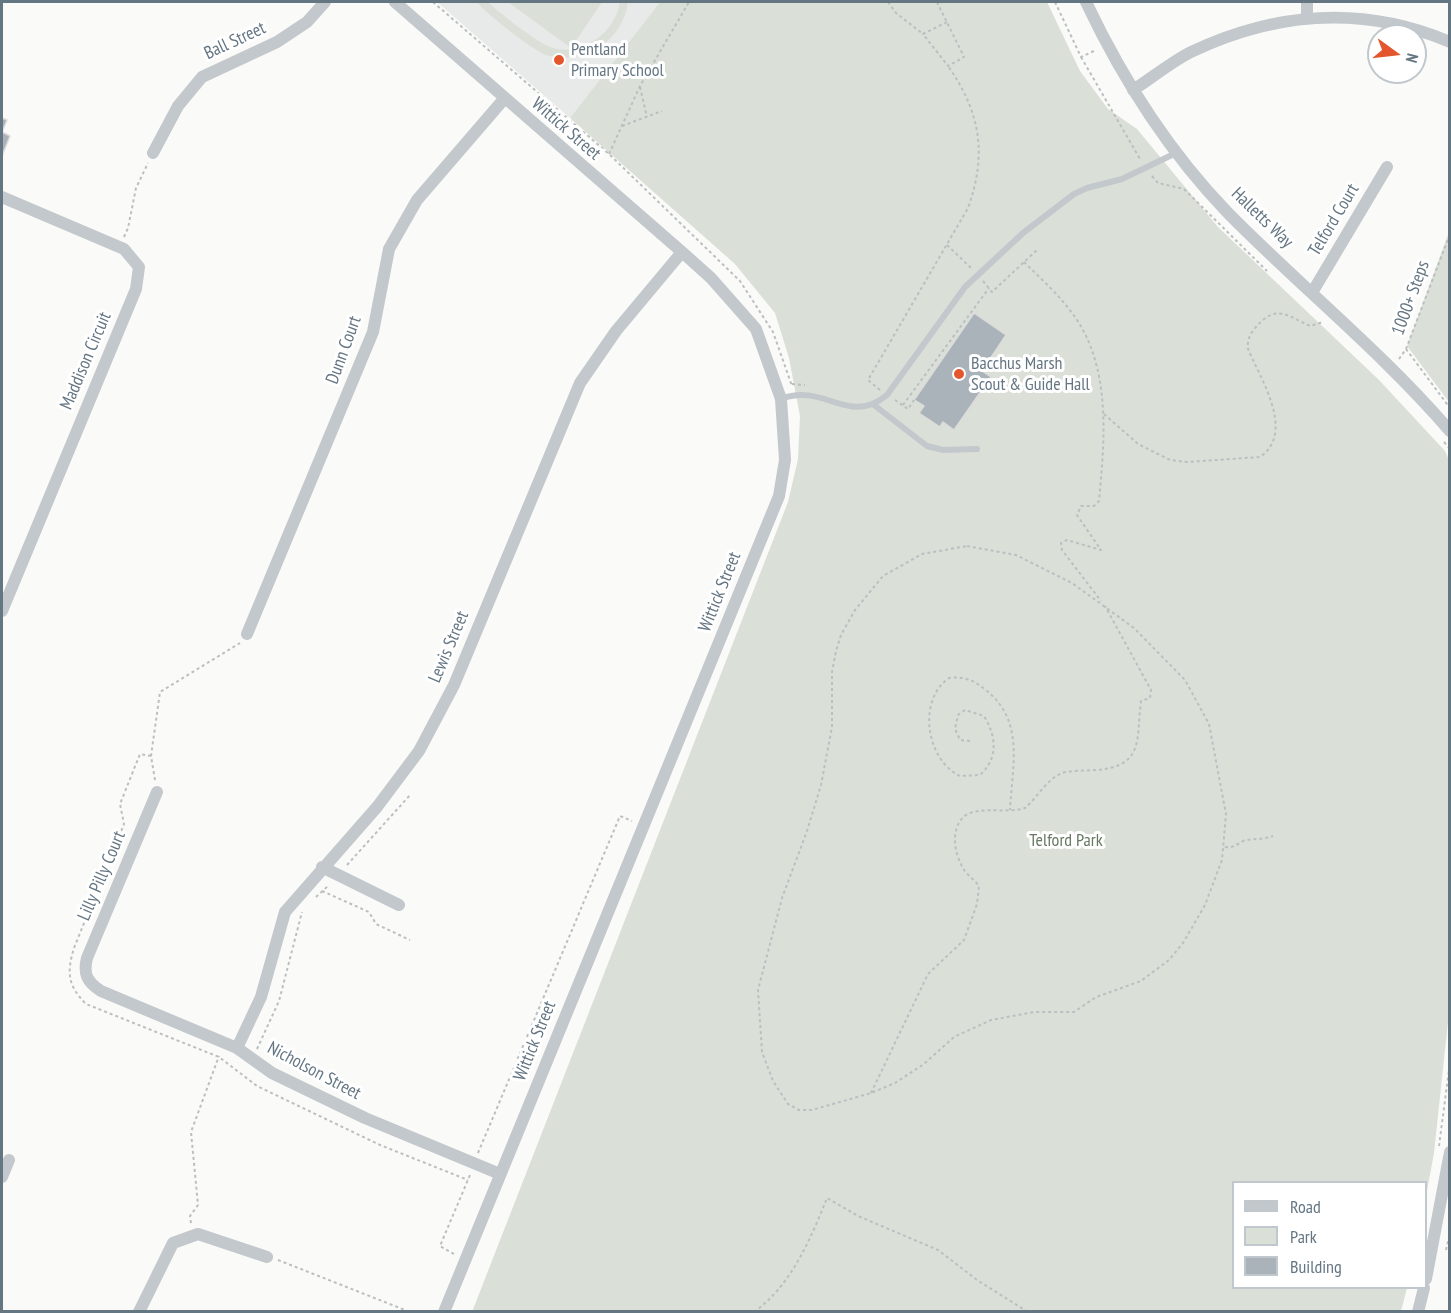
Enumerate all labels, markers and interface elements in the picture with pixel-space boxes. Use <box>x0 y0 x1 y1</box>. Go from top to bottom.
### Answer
street label: Ball Street <box>201 17 269 65</box>
north arrow <box>1367 24 1427 84</box>
place label: Pentland Primary School <box>571 39 664 82</box>
text: N <box>1402 51 1423 65</box>
marker: Pentland Primary School <box>552 53 566 67</box>
street label: Wittick Street <box>527 93 605 165</box>
street label: Telford Court <box>1304 180 1364 260</box>
street label: Halletts Way <box>1226 183 1298 253</box>
street label: 1000+ Steps <box>1388 258 1434 338</box>
street label: Maddison Circuit <box>56 309 116 413</box>
street label: Dunn Court <box>322 313 366 387</box>
place label: Bacchus Marsh Scout & Guide Hall <box>971 353 1090 395</box>
marker: Bacchus Marsh Scout & Guide Hall <box>952 367 966 381</box>
street label: Wittick Street <box>694 549 746 635</box>
street label: Lewis Street <box>424 608 474 686</box>
street label: Lilly Pilly Court <box>74 828 130 924</box>
park label: Telford Park <box>1029 830 1103 852</box>
street label: Wittick Street <box>509 998 561 1084</box>
street label: Nicholson Street <box>264 1037 364 1105</box>
legend <box>1232 1181 1427 1289</box>
text: Road <box>1290 1195 1321 1218</box>
text: Park <box>1290 1225 1317 1248</box>
text: Building <box>1290 1255 1342 1278</box>

